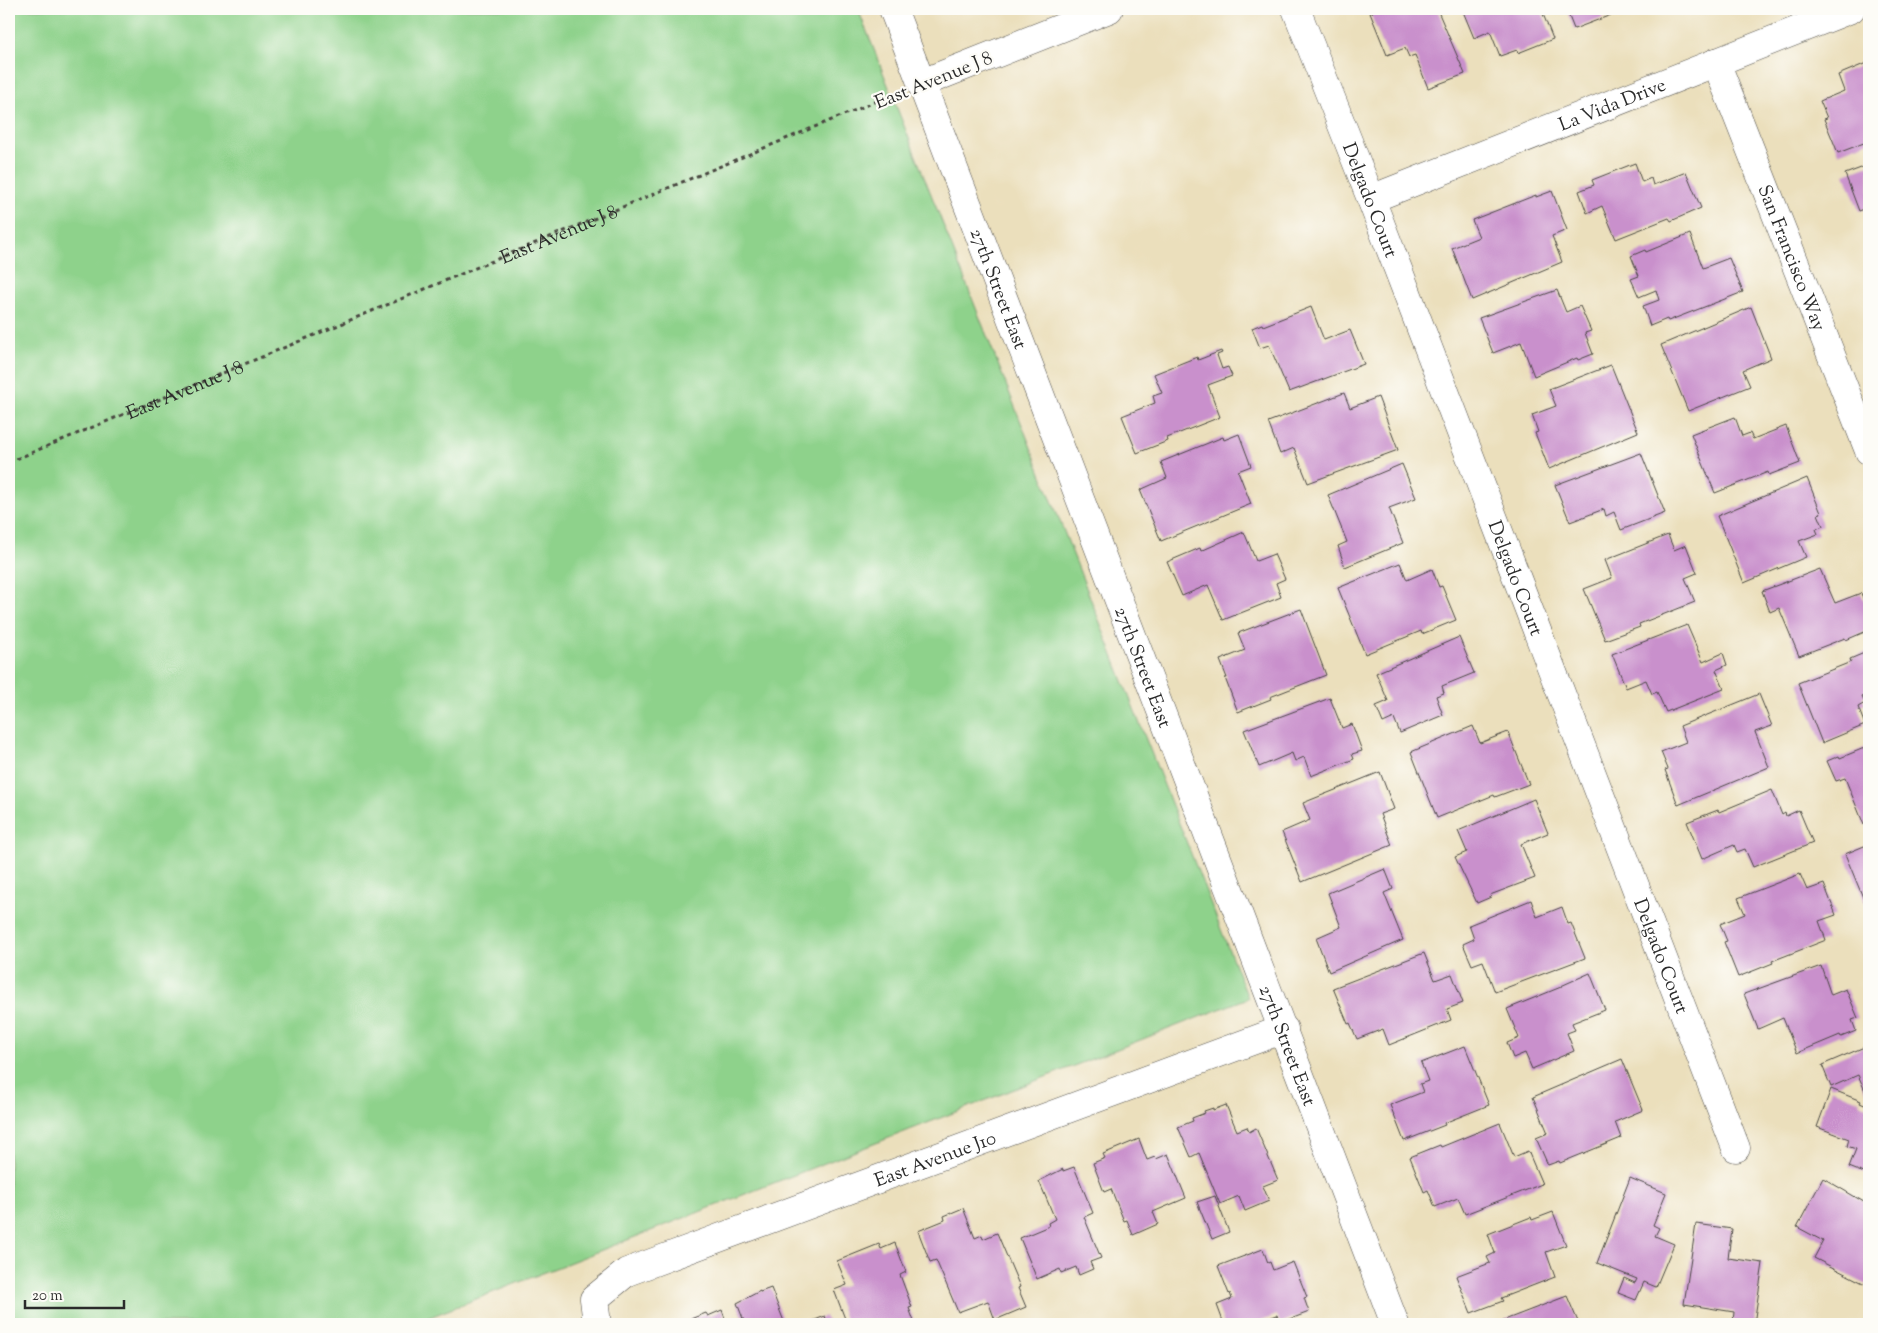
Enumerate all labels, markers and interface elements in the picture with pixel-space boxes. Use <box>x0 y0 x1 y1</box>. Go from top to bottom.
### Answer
street label: East Avenue J 8 <box>871 45 997 117</box>
street label: La Vida Drive <box>1555 73 1670 139</box>
street label: Delgado Court <box>1334 139 1404 263</box>
street label: San Francisco Way <box>1750 181 1832 336</box>
street label: East Avenue J 8 <box>496 199 622 272</box>
street label: 27th Street East <box>962 225 1033 354</box>
street label: East Avenue J 8 <box>123 355 248 428</box>
street label: Delgado Court <box>1480 517 1549 641</box>
street label: 27th Street East <box>1106 603 1177 732</box>
street label: Delgado Court <box>1625 895 1694 1019</box>
street label: 27th Street East <box>1251 982 1322 1111</box>
street label: East Avenue J10 <box>871 1126 1000 1195</box>
scale bar <box>25 1278 124 1310</box>
text: 20 m <box>32 1286 63 1307</box>

